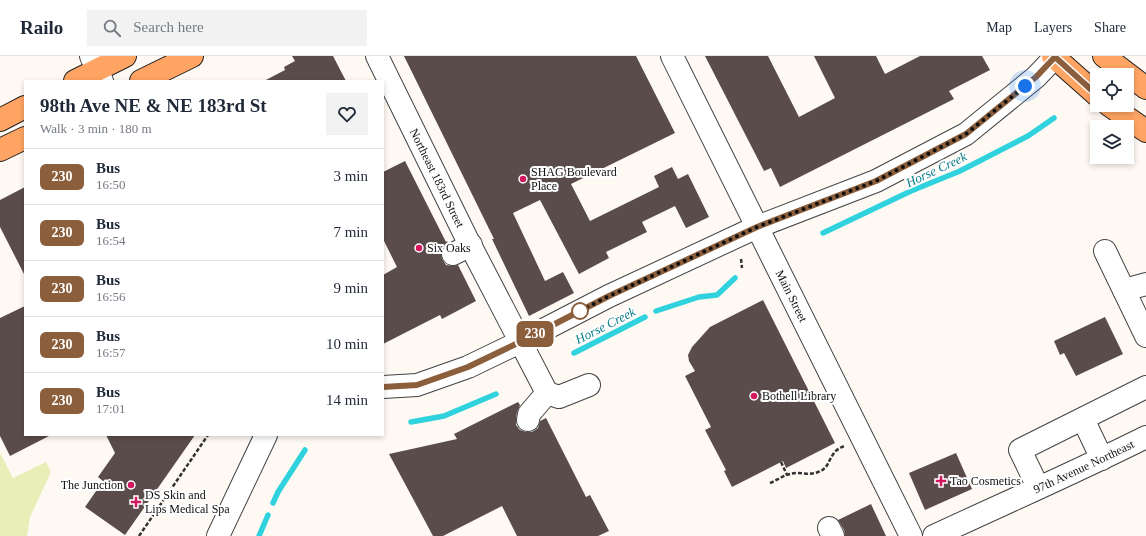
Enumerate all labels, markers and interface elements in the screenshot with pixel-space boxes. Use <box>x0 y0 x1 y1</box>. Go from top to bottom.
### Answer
search box <box>87 10 367 46</box>
text: Railo <box>20 17 63 38</box>
icon: search <box>101 17 123 39</box>
text: Search here <box>133 19 204 35</box>
text: Map <box>986 20 1012 35</box>
text: Layers <box>1034 20 1072 35</box>
text: Share <box>1094 20 1126 35</box>
map controls <box>1090 68 1134 164</box>
button: locate <box>1090 68 1134 112</box>
your location <box>1015 76 1035 96</box>
button: heart <box>326 93 368 135</box>
text: 98th Ave NE & NE 183rd St <box>40 95 267 116</box>
button: layers <box>1090 120 1134 164</box>
text: Walk · 3 min · 180 m <box>40 121 152 136</box>
street label: Northeast 183rd Street <box>407 126 468 230</box>
water label: Horse Creek <box>902 149 969 191</box>
text: Bus <box>96 160 120 176</box>
place label: SHAG Boulevard Place <box>531 165 617 193</box>
text: 3 min <box>333 168 368 184</box>
text: 230 <box>52 169 73 184</box>
marker: SHAG Boulevard Place <box>518 174 528 184</box>
text: 16:50 <box>96 177 126 192</box>
text: Bus <box>96 216 120 232</box>
text: 7 min <box>333 224 368 240</box>
text: 230 <box>52 225 73 240</box>
text: 16:54 <box>96 233 126 248</box>
place label: Six Oaks <box>427 241 471 255</box>
marker: Six Oaks <box>414 243 424 253</box>
street label: Main Street <box>773 268 811 325</box>
text: Bus <box>96 272 120 288</box>
text: 9 min <box>333 280 368 296</box>
text: 230 <box>52 281 73 296</box>
text: 16:56 <box>96 289 126 304</box>
unlabelled marker <box>571 302 589 320</box>
water label: Horse Creek <box>572 304 638 347</box>
line badge: 230 <box>512 321 558 347</box>
text: 230 <box>525 326 546 341</box>
text: Bus <box>96 328 120 344</box>
text: 10 min <box>326 336 368 352</box>
text: 230 <box>52 337 73 352</box>
text: 16:57 <box>96 345 126 360</box>
text: Bus <box>96 384 120 400</box>
place label: Bothell Library <box>762 389 836 403</box>
marker: Bothell Library <box>749 391 759 401</box>
text: 14 min <box>326 392 368 408</box>
text: 230 <box>52 393 73 408</box>
text: 17:01 <box>96 401 126 416</box>
street label: 97th Avenue Northeast <box>1031 437 1137 496</box>
place label: Tao Cosmetics <box>950 474 1021 488</box>
marker: Tao Cosmetics <box>935 475 947 487</box>
place label: The Junction <box>61 478 123 492</box>
marker: The Junction <box>126 480 136 490</box>
place label: DS Skin and Lips Medical Spa <box>145 488 230 516</box>
marker: DS Skin and Lips Medical Spa <box>130 496 142 508</box>

